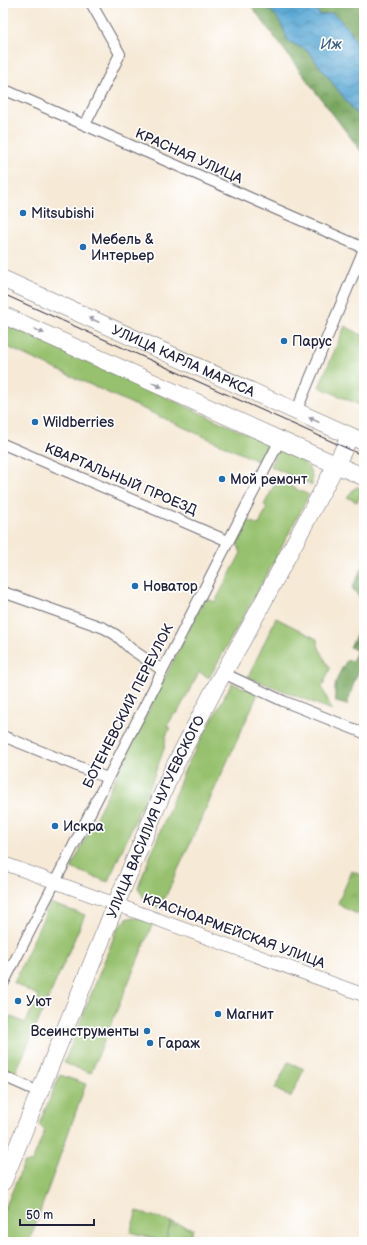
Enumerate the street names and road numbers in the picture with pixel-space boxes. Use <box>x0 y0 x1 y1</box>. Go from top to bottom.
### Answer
street label: КРАСНАЯ УЛИЦА <box>133 125 246 188</box>
street label: УЛИЦА КАРЛА МАРКСА <box>109 321 258 400</box>
street label: КВАРТАЛЬНЫЙ ПРОЕЗД <box>42 439 200 519</box>
street label: БОТЕНЕВСКИЙ ПЕРЕУЛОК <box>79 620 177 791</box>
street label: УЛИЦА ВАСИЛИЯ ЧУГУЕВСКОГО <box>103 712 208 920</box>
street label: КРАСНОАРМЕЙСКАЯ УЛИЦА <box>140 890 328 972</box>

